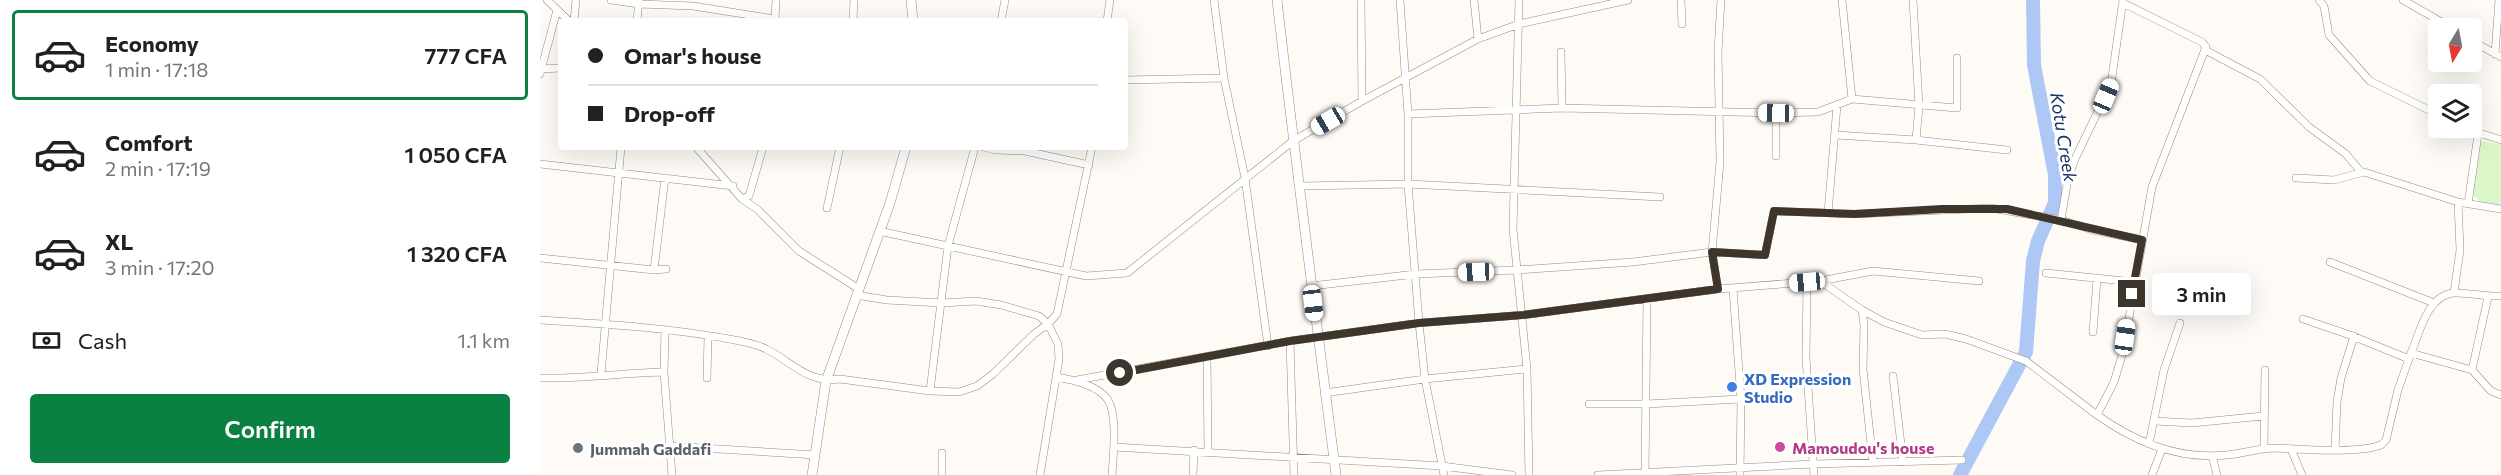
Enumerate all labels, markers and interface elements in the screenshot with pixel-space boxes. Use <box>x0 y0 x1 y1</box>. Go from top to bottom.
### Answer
north arrow <box>2428 18 2482 72</box>
map controls <box>2428 18 2482 138</box>
icon: car <box>33 28 87 82</box>
text: Economy <box>105 30 199 57</box>
text: 777 CFA <box>425 42 507 69</box>
text: Omar's house <box>624 42 761 69</box>
text: 1 min · 17:18 <box>105 57 208 81</box>
car <box>2091 76 2121 116</box>
button: layers <box>2428 84 2482 138</box>
water label: Kotu Creek <box>2046 91 2082 185</box>
text: Drop-off <box>624 100 715 127</box>
car <box>1308 104 1348 138</box>
car <box>1758 104 1794 122</box>
icon: car <box>33 127 87 181</box>
text: Comfort <box>105 129 193 156</box>
text: 1 050 CFA <box>405 141 507 168</box>
text: 2 min · 17:19 <box>105 156 211 180</box>
icon: car <box>33 226 87 280</box>
text: XL <box>105 228 133 255</box>
text: 1 320 CFA <box>407 240 507 267</box>
text: 3 min · 17:20 <box>105 255 215 279</box>
car <box>1458 262 1494 282</box>
car <box>1788 271 1826 293</box>
callout: 3 min <box>2153 273 2252 315</box>
route end <box>2118 280 2145 307</box>
text: 3 min <box>2177 282 2226 306</box>
car <box>1302 284 1324 322</box>
car <box>2114 318 2136 356</box>
icon: cash <box>30 324 63 357</box>
text: Cash <box>78 327 127 354</box>
text: 1.1 km <box>458 328 510 352</box>
route start <box>1106 359 1133 386</box>
place label: XD Expression Studio <box>1744 369 1851 406</box>
marker: XD Expression Studio <box>1725 380 1739 394</box>
button: Confirm <box>30 394 510 463</box>
place label: Mamoudou's house <box>1792 438 1934 457</box>
place label: Jummah Gaddafi <box>590 439 711 458</box>
marker: Mamoudou's house <box>1773 440 1787 454</box>
marker: Jummah Gaddafi <box>571 441 585 455</box>

